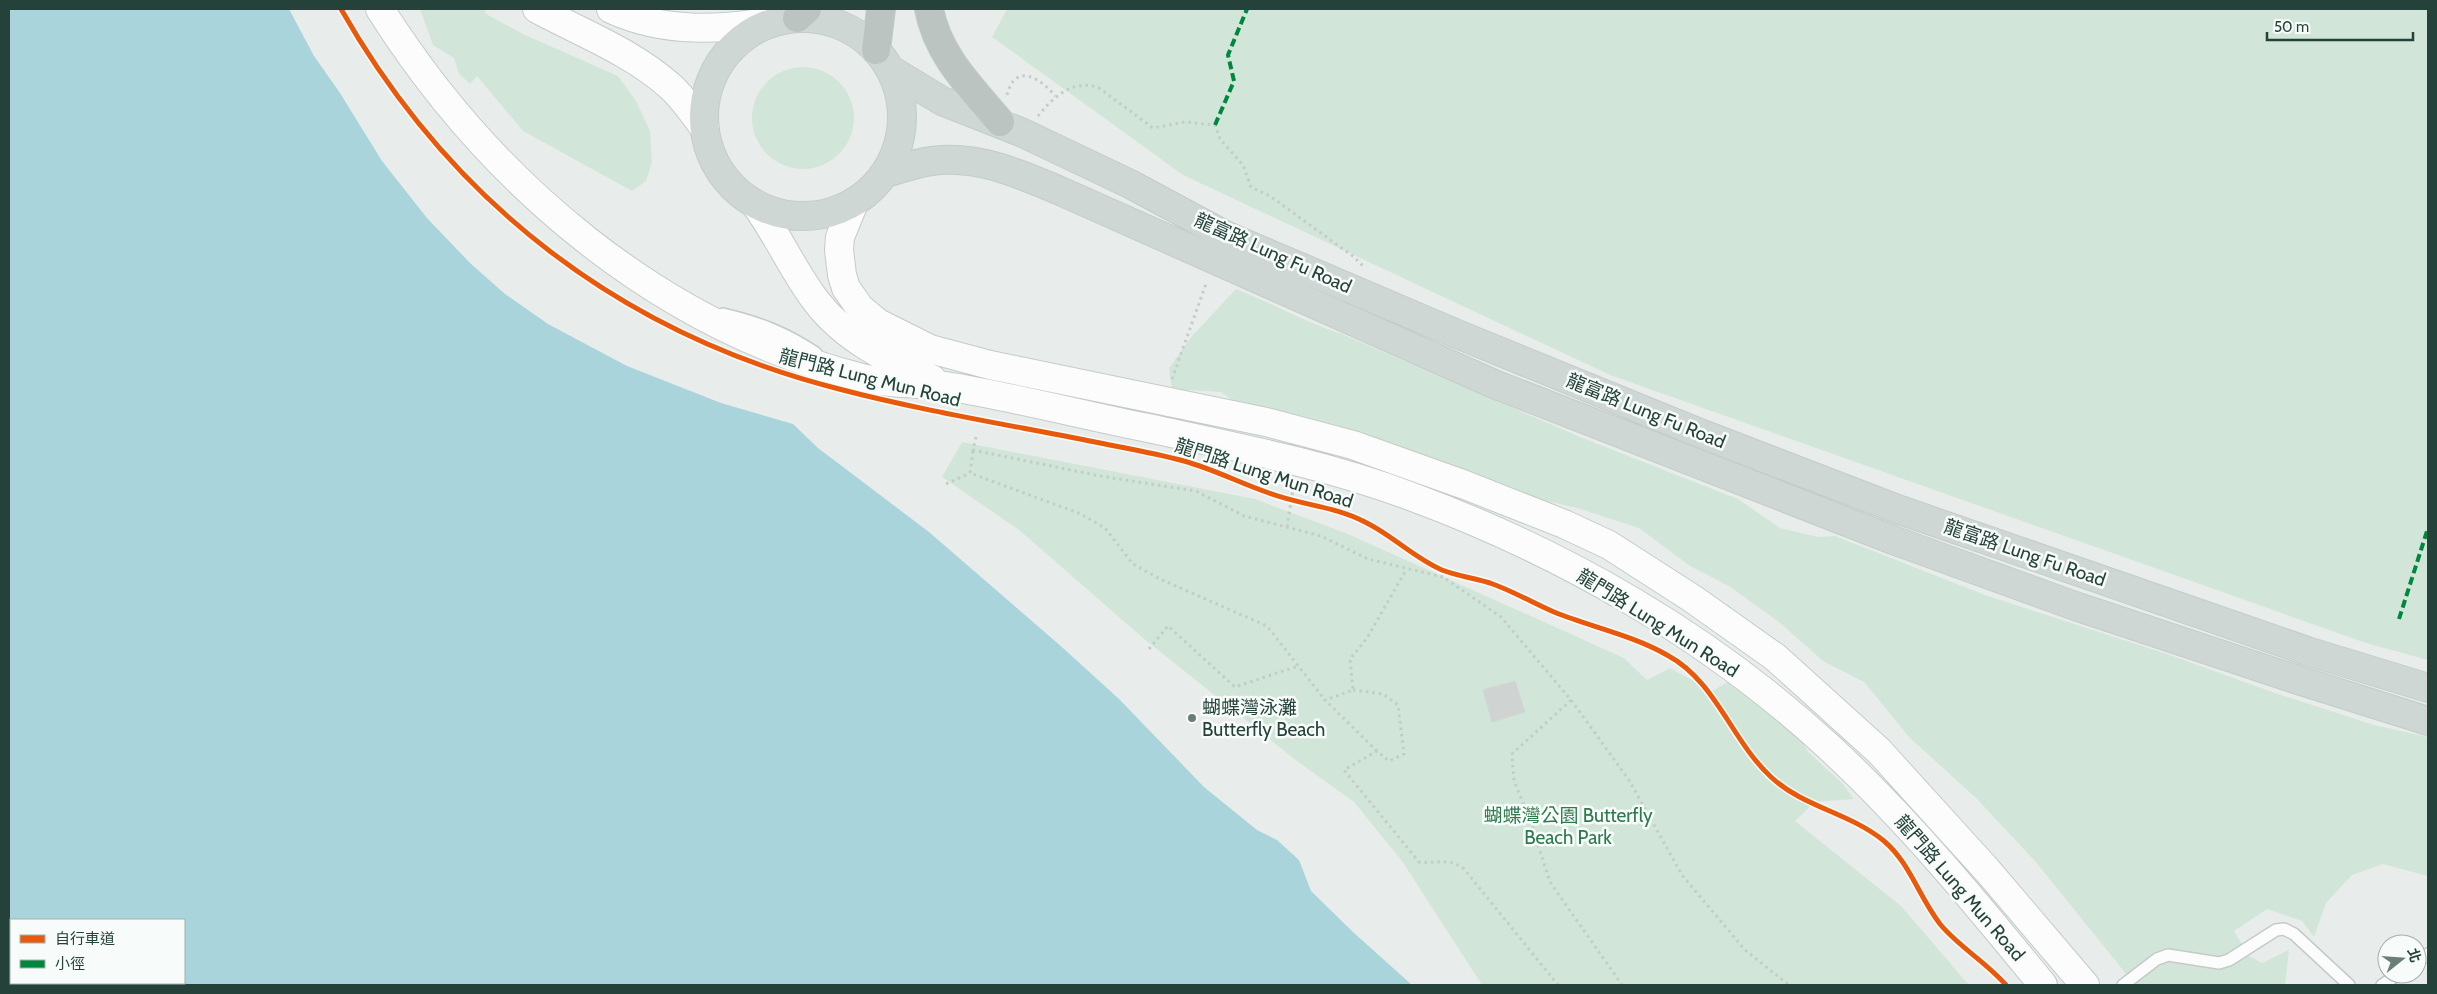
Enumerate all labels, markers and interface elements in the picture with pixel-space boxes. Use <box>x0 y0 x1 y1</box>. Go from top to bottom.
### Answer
scale bar <box>2267 10 2413 42</box>
text: 50 m <box>2274 18 2309 36</box>
street label: 龍富路 Lung Fu Road <box>1191 208 1355 298</box>
street label: 龍門路 Lung Mun Road <box>777 344 963 412</box>
street label: 龍富路 Lung Fu Road <box>1563 369 1729 453</box>
street label: 龍門路 Lung Mun Road <box>1172 433 1356 513</box>
street label: 龍富路 Lung Fu Road <box>1941 515 2109 591</box>
street label: 龍門路 Lung Mun Road <box>1573 564 1743 682</box>
place label: 蝴蝶灣泳灘 Butterfly Beach <box>1202 696 1325 741</box>
marker: 蝴蝶灣泳灘 Butterfly Beach <box>1186 712 1198 724</box>
park label: 蝴蝶灣公園 Butterfly Beach Park <box>1483 804 1653 849</box>
street label: 龍門路 Lung Mun Road <box>1890 810 2030 966</box>
legend <box>10 919 185 984</box>
text: 自行車道 <box>55 930 115 948</box>
north arrow <box>2377 934 2427 984</box>
text: 北 <box>2404 946 2425 965</box>
text: 小徑 <box>55 955 85 973</box>

